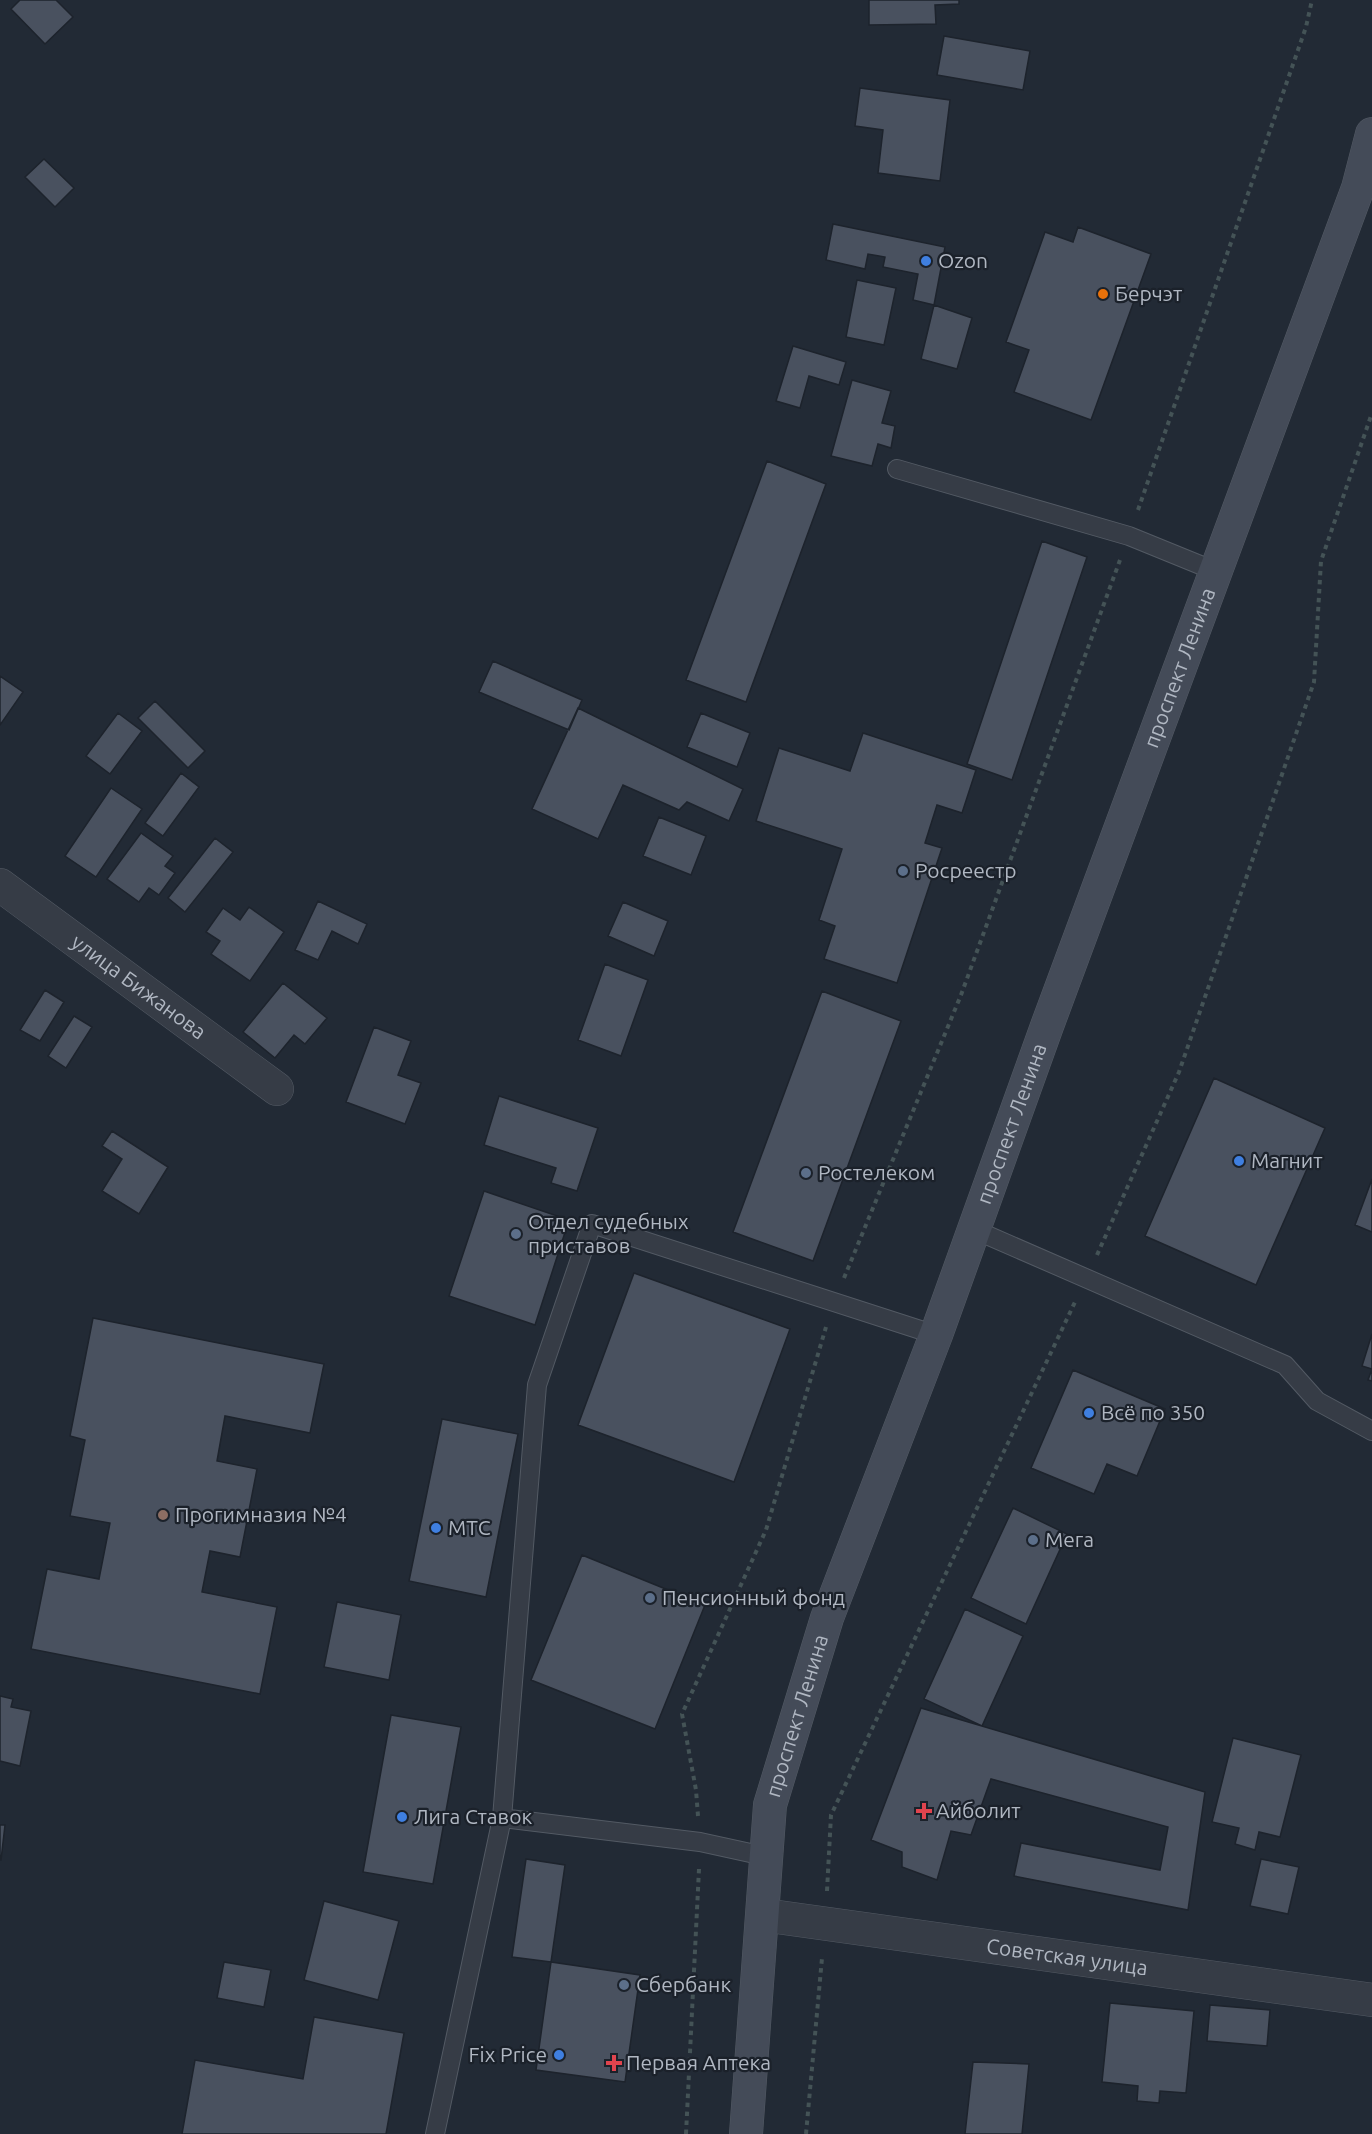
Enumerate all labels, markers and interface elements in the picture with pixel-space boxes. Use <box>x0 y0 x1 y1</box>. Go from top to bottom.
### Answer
place label: Ozon <box>938 248 988 272</box>
marker: Ozon <box>919 254 933 268</box>
place label: Берчэт <box>1115 281 1183 305</box>
marker: Берчэт <box>1096 287 1110 301</box>
street label: проспект Ленина <box>1138 584 1220 751</box>
place label: Росреестр <box>915 858 1017 882</box>
marker: Росреестр <box>896 864 910 878</box>
street label: улица Бижанова <box>67 929 211 1044</box>
street label: проспект Ленина <box>971 1040 1051 1207</box>
place label: Магнит <box>1251 1148 1323 1172</box>
marker: Магнит <box>1232 1154 1246 1168</box>
place label: Ростелеком <box>818 1160 935 1184</box>
marker: Ростелеком <box>799 1166 813 1180</box>
place label: Отдел судебных приставов <box>528 1209 689 1257</box>
marker: Отдел судебных приставов <box>509 1227 523 1241</box>
place label: Всё по 350 <box>1101 1400 1205 1424</box>
marker: Всё по 350 <box>1082 1406 1096 1420</box>
place label: Прогимназия №4 <box>175 1502 347 1526</box>
marker: Прогимназия №4 <box>156 1508 170 1522</box>
place label: МТС <box>448 1515 491 1539</box>
marker: МТС <box>429 1521 443 1535</box>
place label: Мега <box>1045 1527 1094 1551</box>
marker: Мега <box>1026 1533 1040 1547</box>
place label: Пенсионный фонд <box>662 1585 845 1609</box>
marker: Пенсионный фонд <box>643 1591 657 1605</box>
street label: проспект Ленина <box>760 1631 832 1800</box>
place label: Айболит <box>936 1798 1021 1822</box>
place label: Лига Ставок <box>414 1804 532 1828</box>
marker: Айболит <box>917 1804 931 1818</box>
marker: Лига Ставок <box>395 1810 409 1824</box>
street label: Советская улица <box>985 1933 1149 1980</box>
place label: Сбербанк <box>636 1972 731 1996</box>
marker: Сбербанк <box>617 1978 631 1992</box>
place label: Fix Price <box>469 2042 547 2066</box>
marker: Fix Price <box>552 2048 566 2062</box>
place label: Первая Аптека <box>626 2050 771 2074</box>
marker: Первая Аптека <box>607 2056 621 2070</box>

